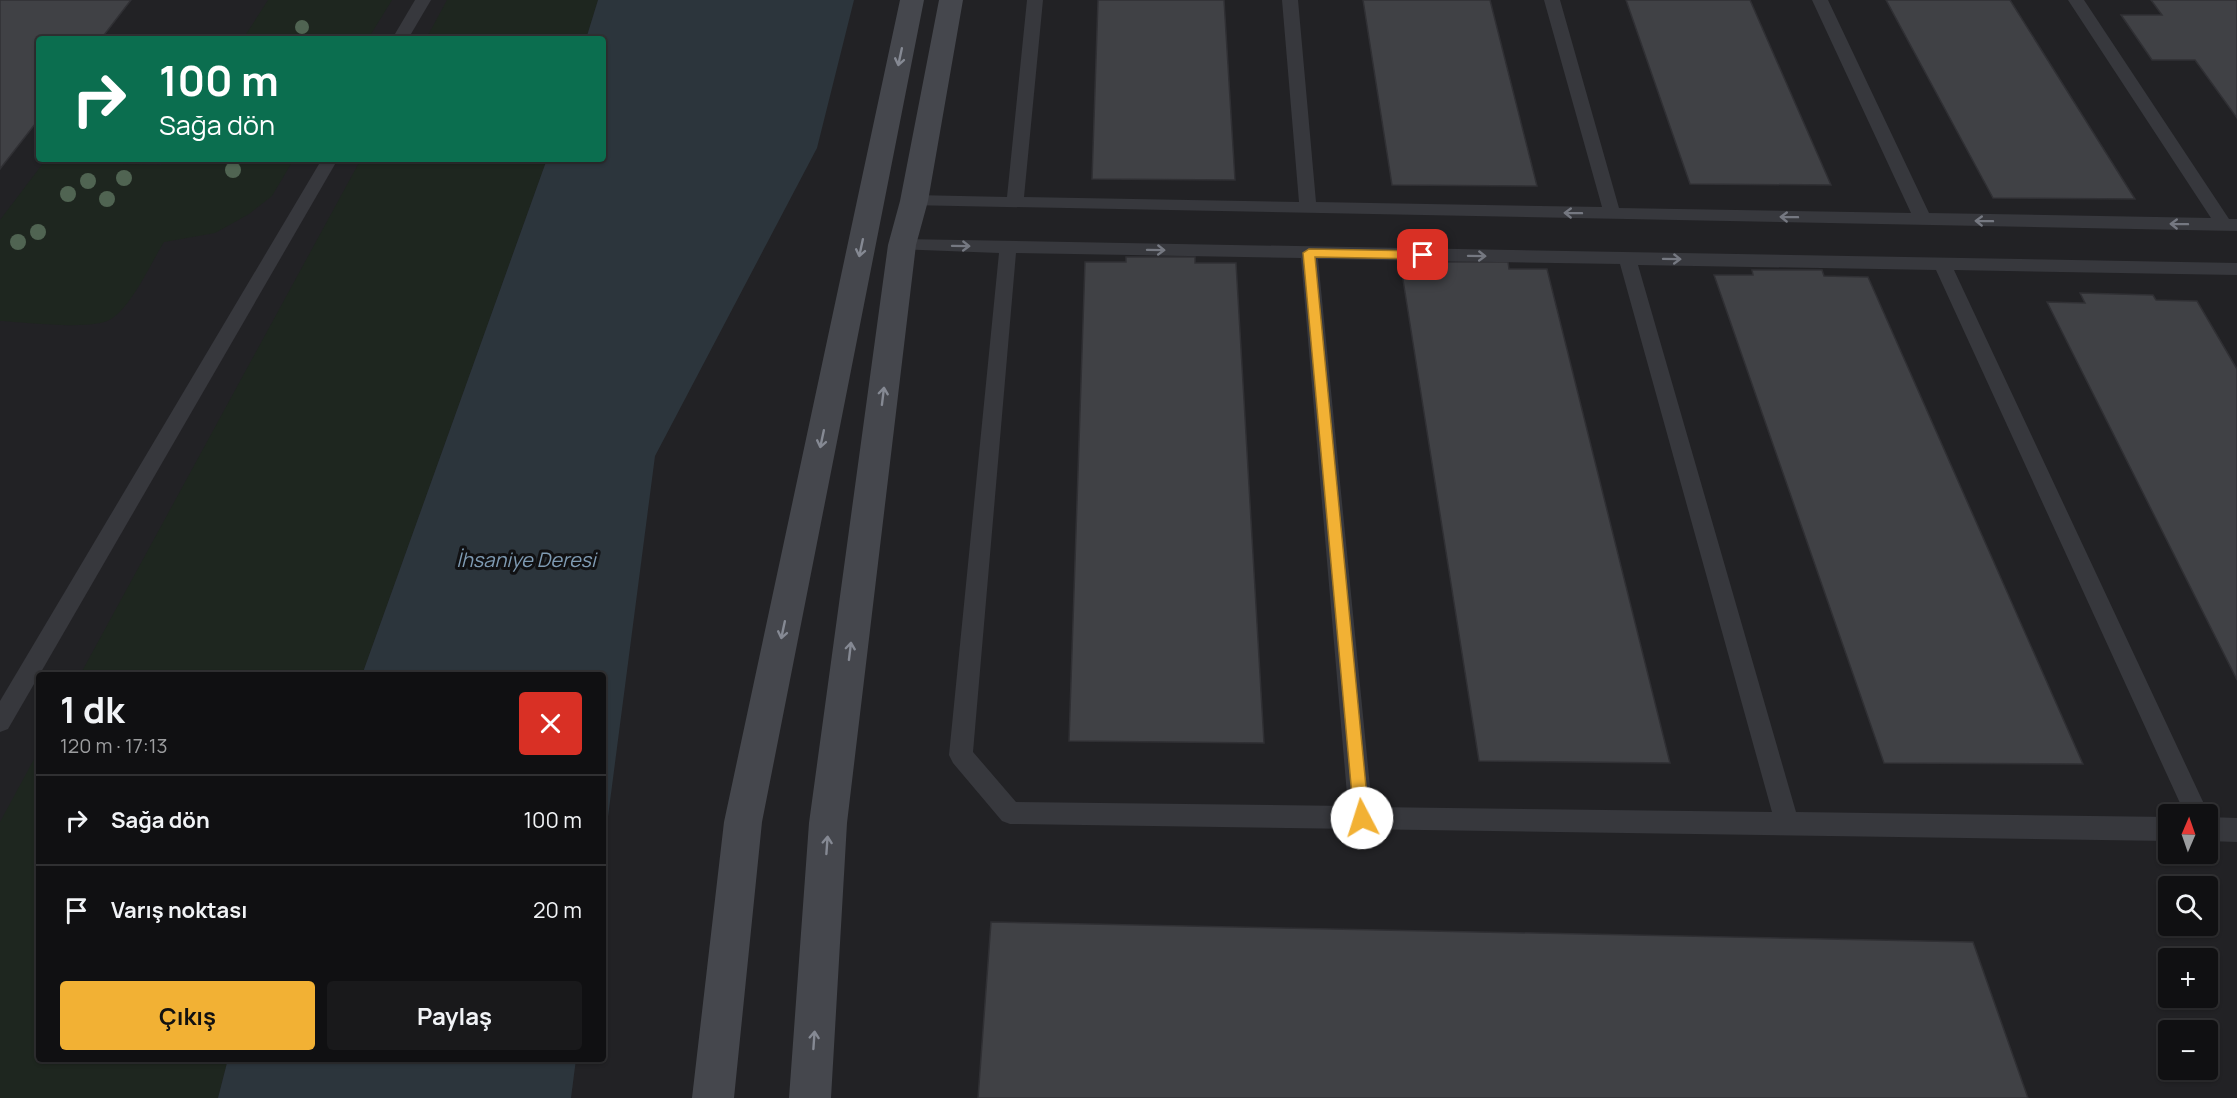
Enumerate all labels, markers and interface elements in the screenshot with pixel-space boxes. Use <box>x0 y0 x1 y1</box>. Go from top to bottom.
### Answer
one-way arrow <box>894 47 905 67</box>
text: 100 m <box>159 51 279 109</box>
icon: right <box>60 60 138 138</box>
text: Sağa dön <box>159 106 275 143</box>
one-way arrow <box>1563 207 1583 219</box>
one-way arrow <box>1779 211 1799 223</box>
one-way arrow <box>1974 215 1994 227</box>
one-way arrow <box>2169 218 2189 230</box>
pin <box>1397 229 1448 280</box>
one-way arrow <box>855 238 866 258</box>
icon: arrive <box>1406 238 1439 271</box>
one-way arrow <box>950 241 970 252</box>
one-way arrow <box>1145 244 1165 256</box>
one-way arrow <box>1466 250 1486 261</box>
one-way arrow <box>1661 253 1681 265</box>
one-way arrow <box>878 386 889 406</box>
one-way arrow <box>816 429 827 449</box>
water label: İhsaniye Deresi <box>456 546 598 573</box>
one-way arrow <box>777 620 788 640</box>
one-way arrow <box>845 642 856 662</box>
text: 1 dk <box>60 685 125 734</box>
button: close <box>519 692 582 755</box>
text: 120 m · 17:13 <box>60 732 168 759</box>
position arrow <box>1330 786 1394 850</box>
icon: right <box>60 804 93 837</box>
north arrow <box>2158 804 2218 864</box>
map controls <box>2158 804 2218 1080</box>
text: Sağa dön <box>111 805 210 835</box>
text: 100 m <box>524 805 582 835</box>
one-way arrow <box>821 836 832 856</box>
button: search <box>2158 876 2218 936</box>
icon: arrive <box>60 894 93 927</box>
text: Varış noktası <box>111 895 247 925</box>
text: 20 m <box>533 895 582 925</box>
button: + <box>2158 948 2218 1008</box>
button: Çıkış <box>60 981 315 1050</box>
button: Paylaş <box>327 981 582 1050</box>
button: − <box>2158 1020 2218 1080</box>
one-way arrow <box>809 1030 820 1050</box>

